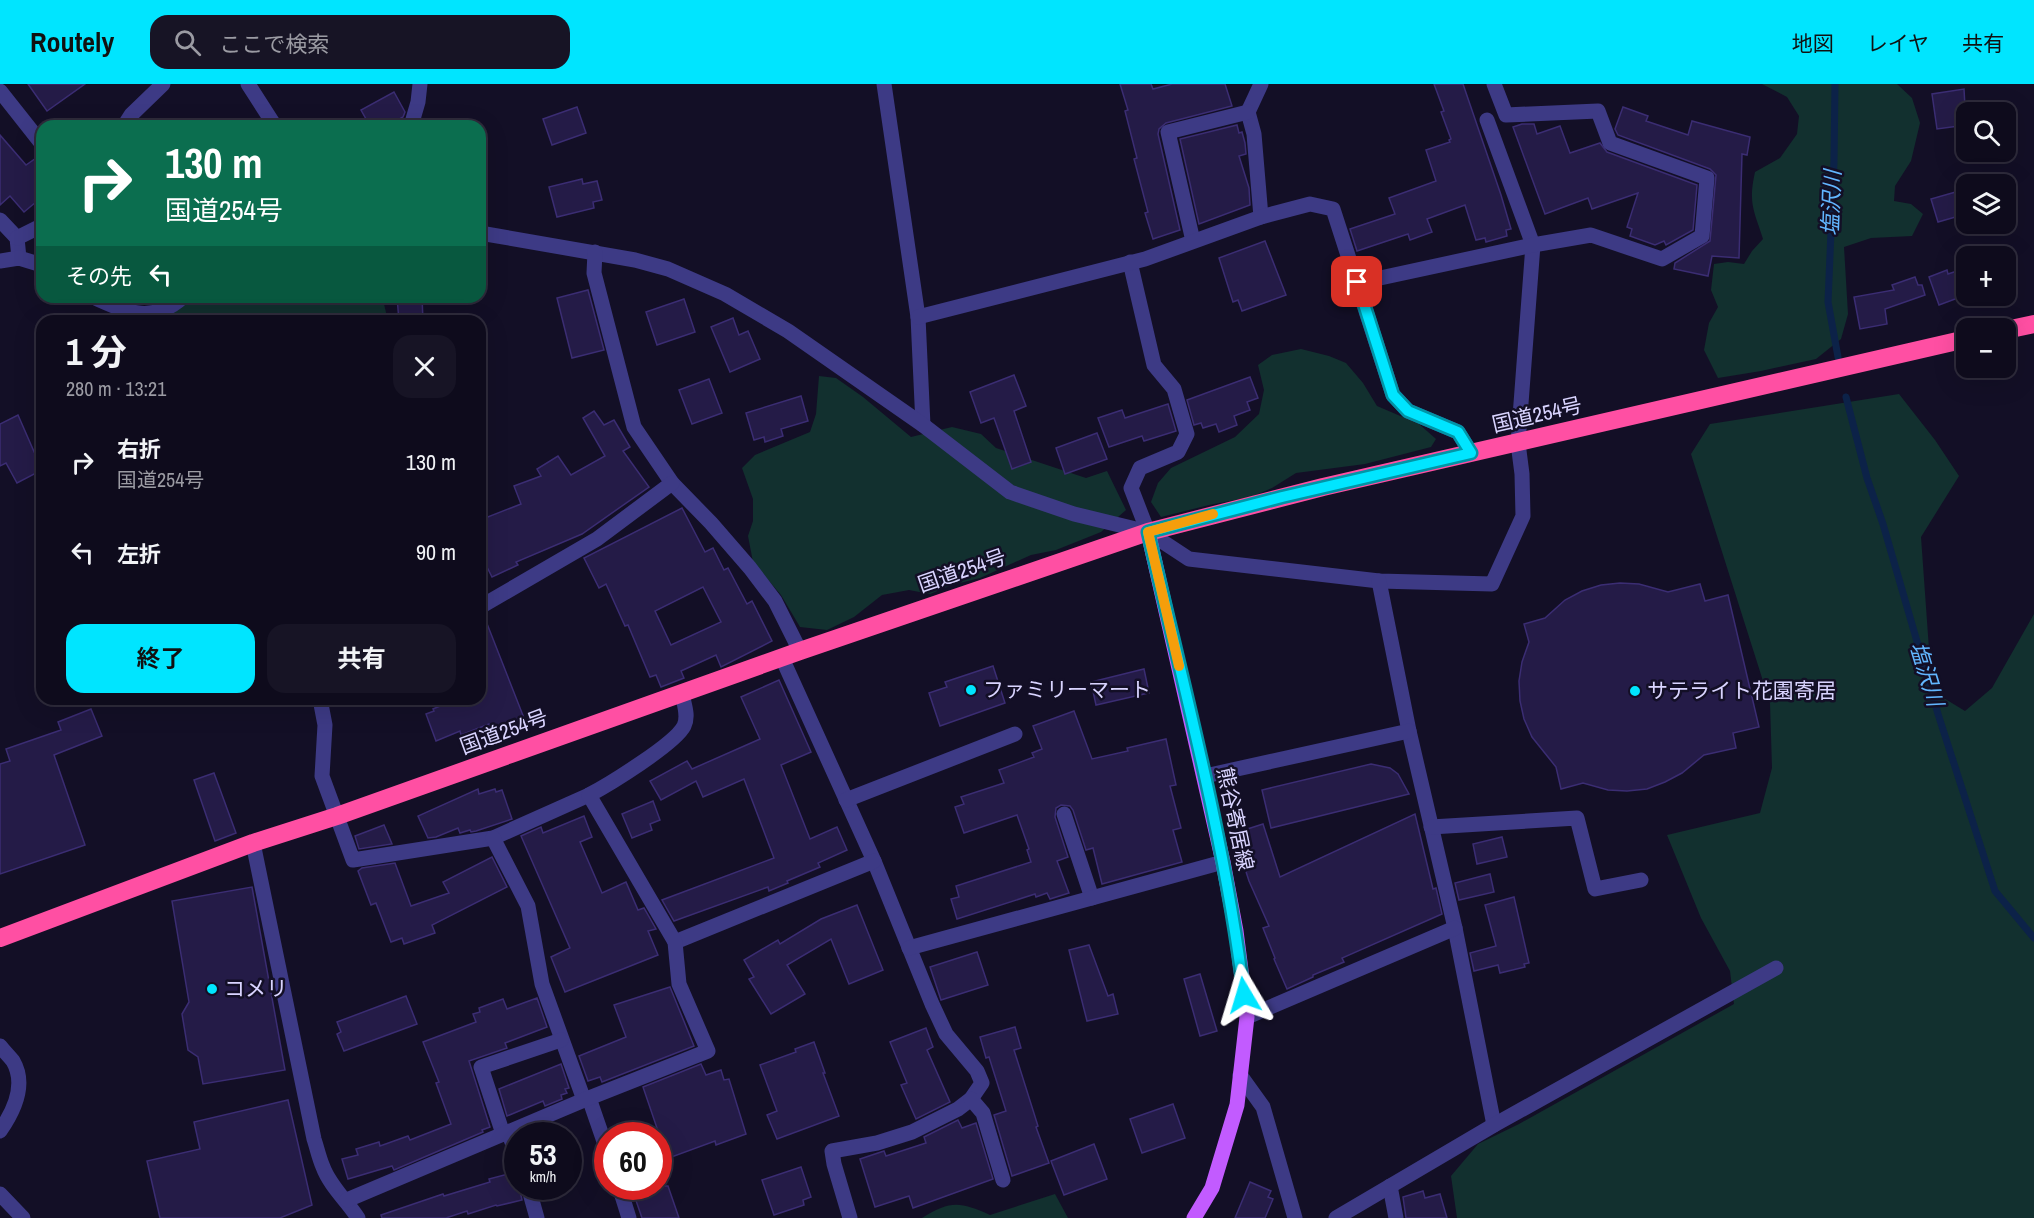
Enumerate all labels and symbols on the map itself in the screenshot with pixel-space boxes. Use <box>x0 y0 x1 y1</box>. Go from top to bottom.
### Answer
water label: 塩沢川 <box>1815 168 1847 237</box>
pin <box>1331 256 1382 307</box>
street label: 国道254号 <box>1489 390 1585 439</box>
street label: 国道254号 <box>914 542 1010 599</box>
water label: 塩沢川 <box>1903 638 1952 712</box>
place label: ファミリーマート <box>983 675 1151 704</box>
place label: サテライト花園寄居 <box>1647 676 1836 705</box>
marker: ファミリーマート <box>964 683 978 697</box>
marker: サテライト花園寄居 <box>1628 684 1642 698</box>
street label: 国道254号 <box>456 702 552 761</box>
street label: 熊谷寄居線 <box>1210 765 1261 873</box>
position arrow <box>1212 963 1276 1027</box>
place label: コメリ <box>224 974 287 1003</box>
marker: コメリ <box>205 982 219 996</box>
speed limit sign: 60 <box>594 1122 672 1200</box>

